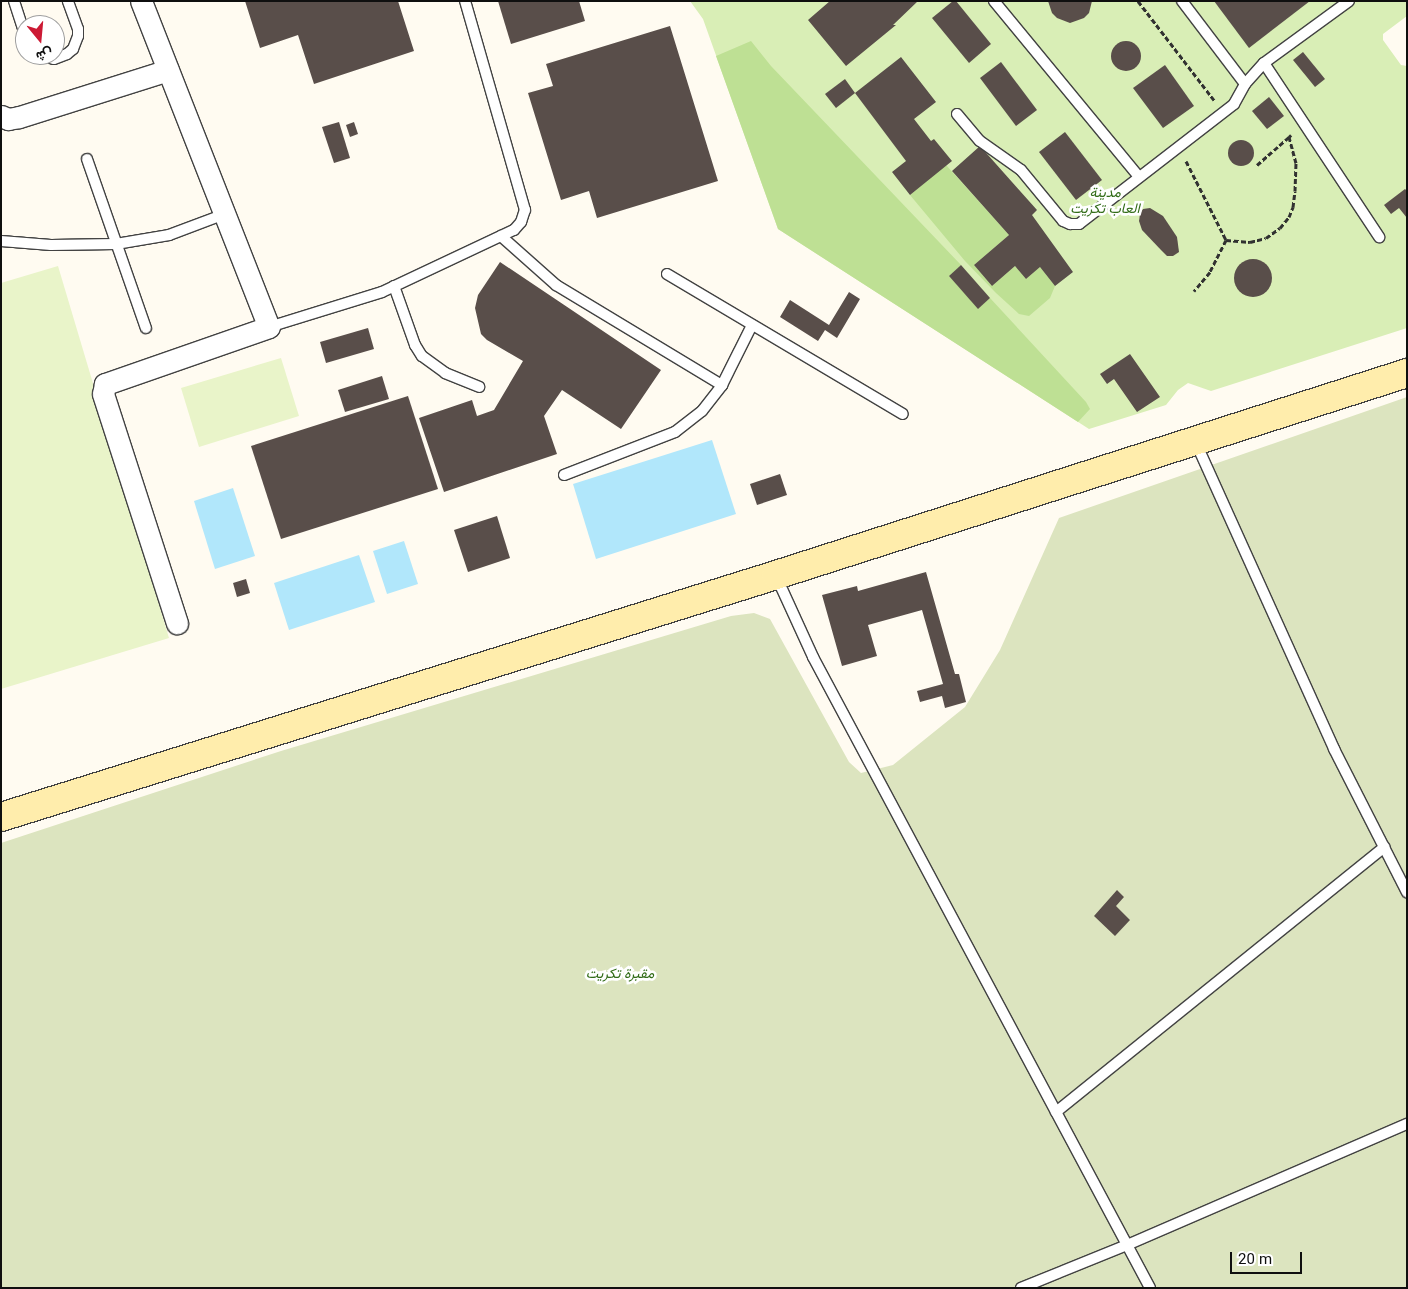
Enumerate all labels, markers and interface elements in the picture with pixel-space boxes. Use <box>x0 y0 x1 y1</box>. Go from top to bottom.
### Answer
north arrow <box>15 15 65 65</box>
text: ش <box>33 40 55 66</box>
park label: مدينة العاب تكريت <box>1070 186 1140 218</box>
park label: مقبرة تكريت <box>586 967 654 983</box>
scale bar <box>1233 1242 1306 1274</box>
text: 20 m <box>1238 1249 1272 1272</box>

